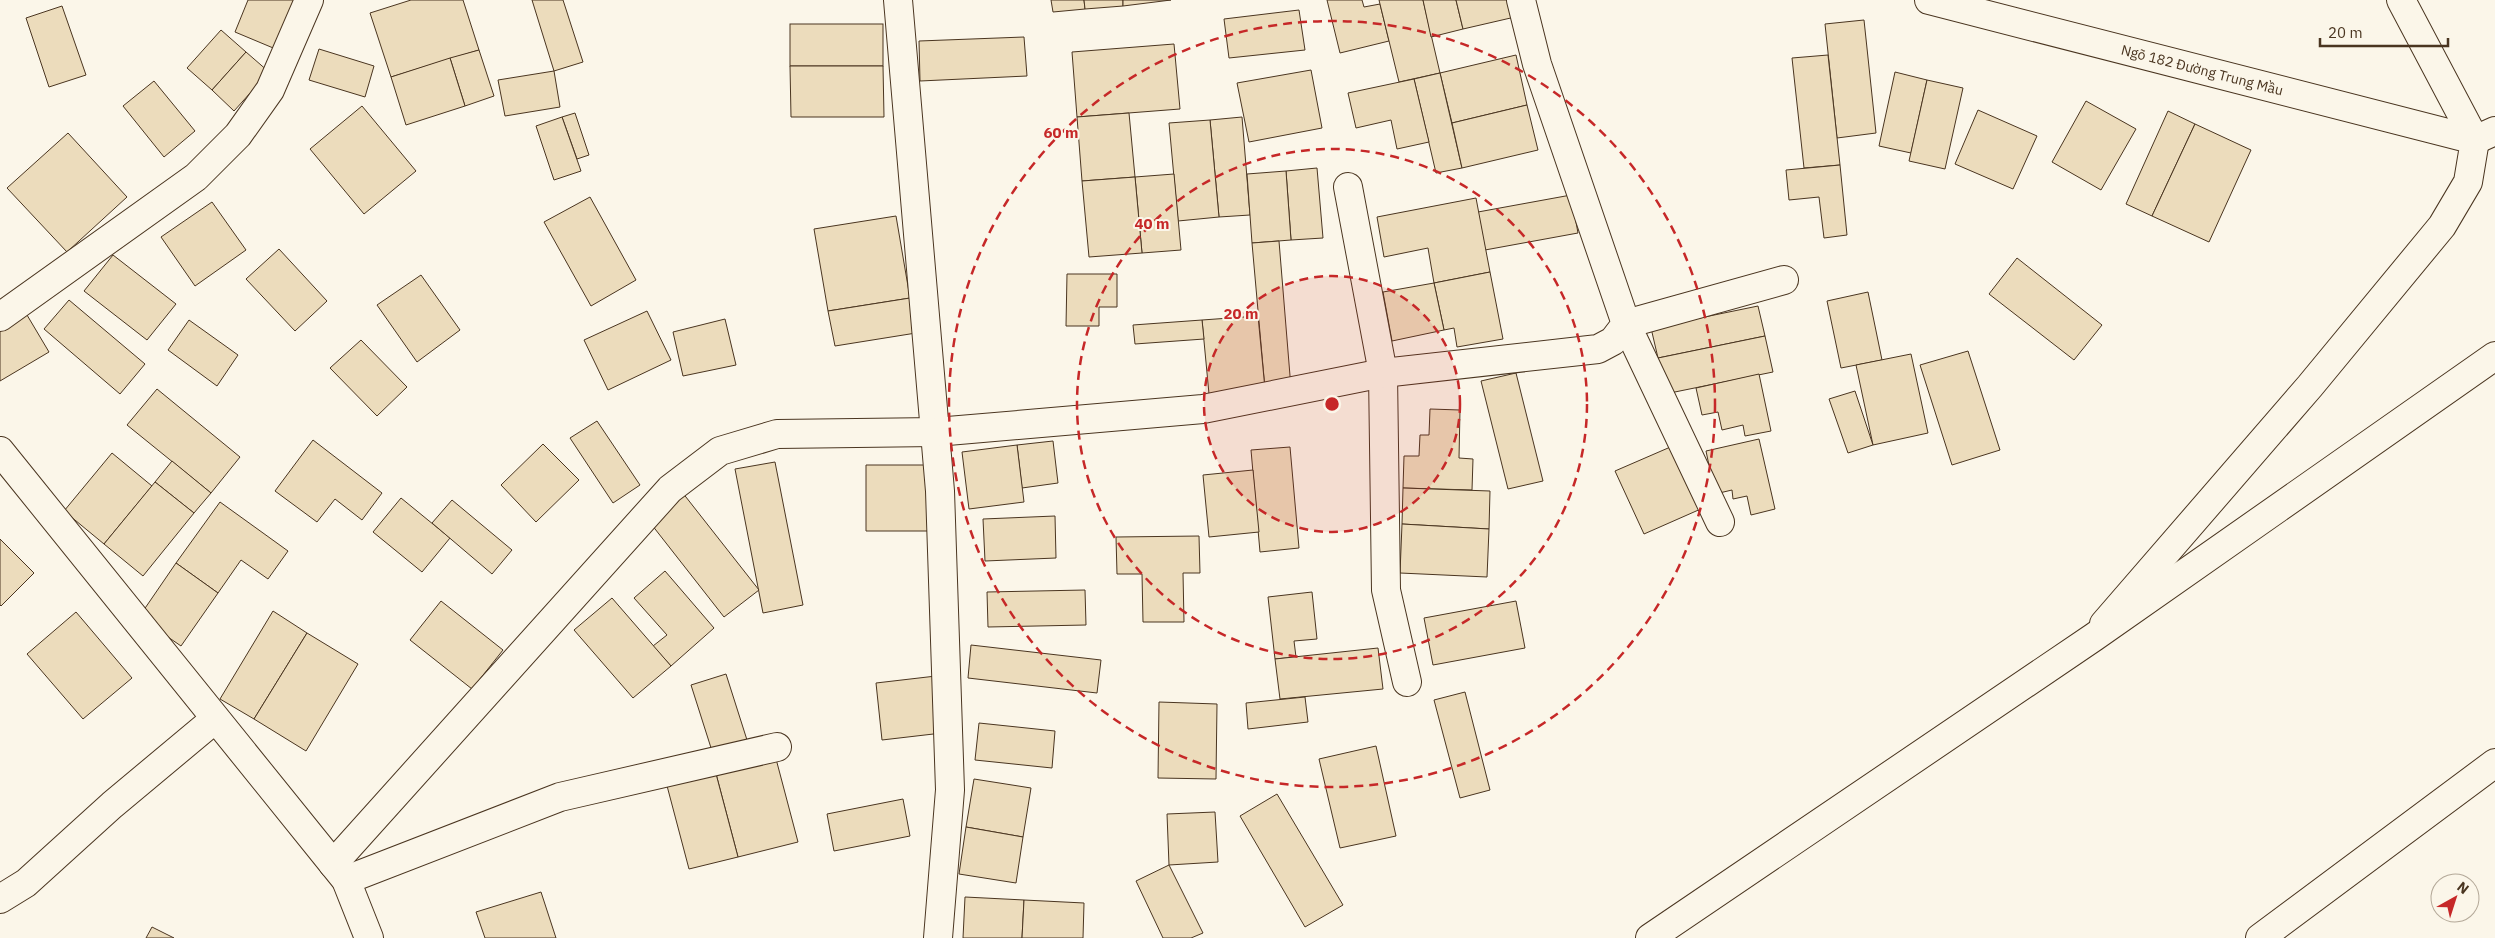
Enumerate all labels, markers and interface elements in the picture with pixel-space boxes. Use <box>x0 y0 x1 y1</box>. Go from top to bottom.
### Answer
scale bar <box>2320 15 2448 47</box>
text: 20 m <box>2328 23 2363 42</box>
street label: Ngõ 182 Đường Trung Mầu <box>2119 41 2285 99</box>
text: 60 m <box>1044 123 1078 142</box>
text: 40 m <box>1135 214 1169 233</box>
text: 20 m <box>1224 304 1258 323</box>
centre of rings <box>1323 395 1341 413</box>
north arrow <box>2430 873 2480 923</box>
text: N <box>2454 878 2473 898</box>

